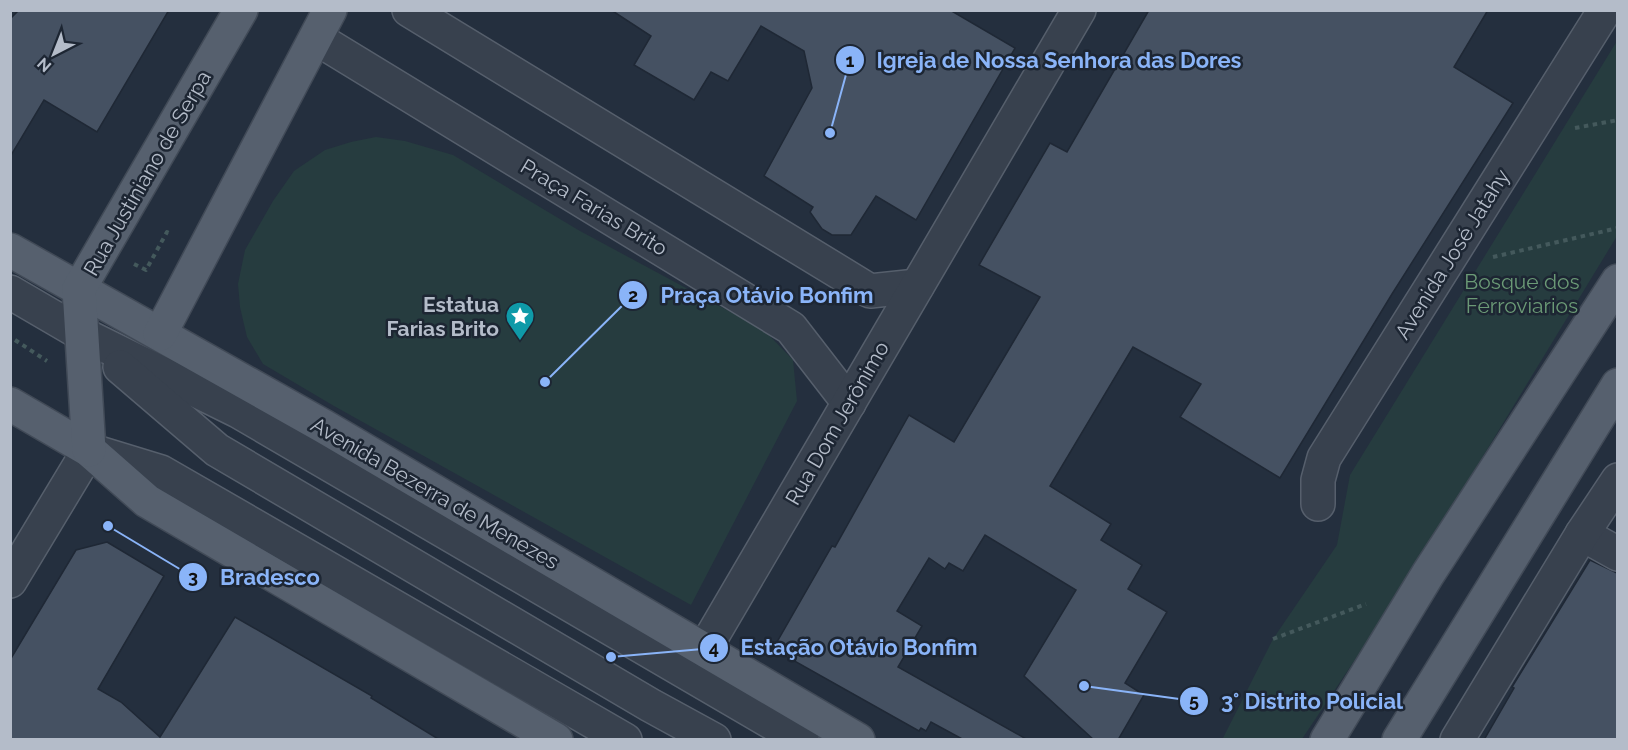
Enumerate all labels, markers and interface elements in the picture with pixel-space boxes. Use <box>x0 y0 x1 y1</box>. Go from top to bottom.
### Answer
north arrow <box>24 24 84 84</box>
callout: Igreja de Nossa Senhora das Dores <box>835 40 1254 80</box>
text: Igreja de Nossa Senhora das Dores <box>877 47 1242 73</box>
text: 1 <box>846 50 855 71</box>
text: N <box>33 54 55 76</box>
street label: Rua Justiniano de Serpa <box>78 66 216 280</box>
street label: Praça Farias Brito <box>516 153 672 261</box>
street label: Avenida José Jatahy <box>1390 164 1514 344</box>
park label: Bosque dos Ferroviarios <box>1464 269 1580 318</box>
callout: Praça Otávio Bonfim <box>618 275 886 315</box>
text: Praça Otávio Bonfim <box>660 282 874 308</box>
text: 2 <box>628 285 638 306</box>
place label: Estatua Farias Brito <box>386 292 499 341</box>
place icon: Estatua Farias Brito <box>504 300 536 342</box>
street label: Rua Dom Jerônimo <box>780 337 894 509</box>
street label: Avenida Bezerra de Menezes <box>307 412 563 574</box>
callout: Bradesco <box>178 557 332 597</box>
text: Bradesco <box>220 564 320 590</box>
text: 3 <box>188 566 198 587</box>
callout: Estação Otávio Bonfim <box>699 628 989 668</box>
text: Estação Otávio Bonfim <box>741 634 977 660</box>
text: 4 <box>709 637 719 658</box>
callout: 3° Distrito Policial <box>1179 681 1415 721</box>
text: 3° Distrito Policial <box>1221 688 1404 714</box>
text: 5 <box>1189 690 1199 711</box>

